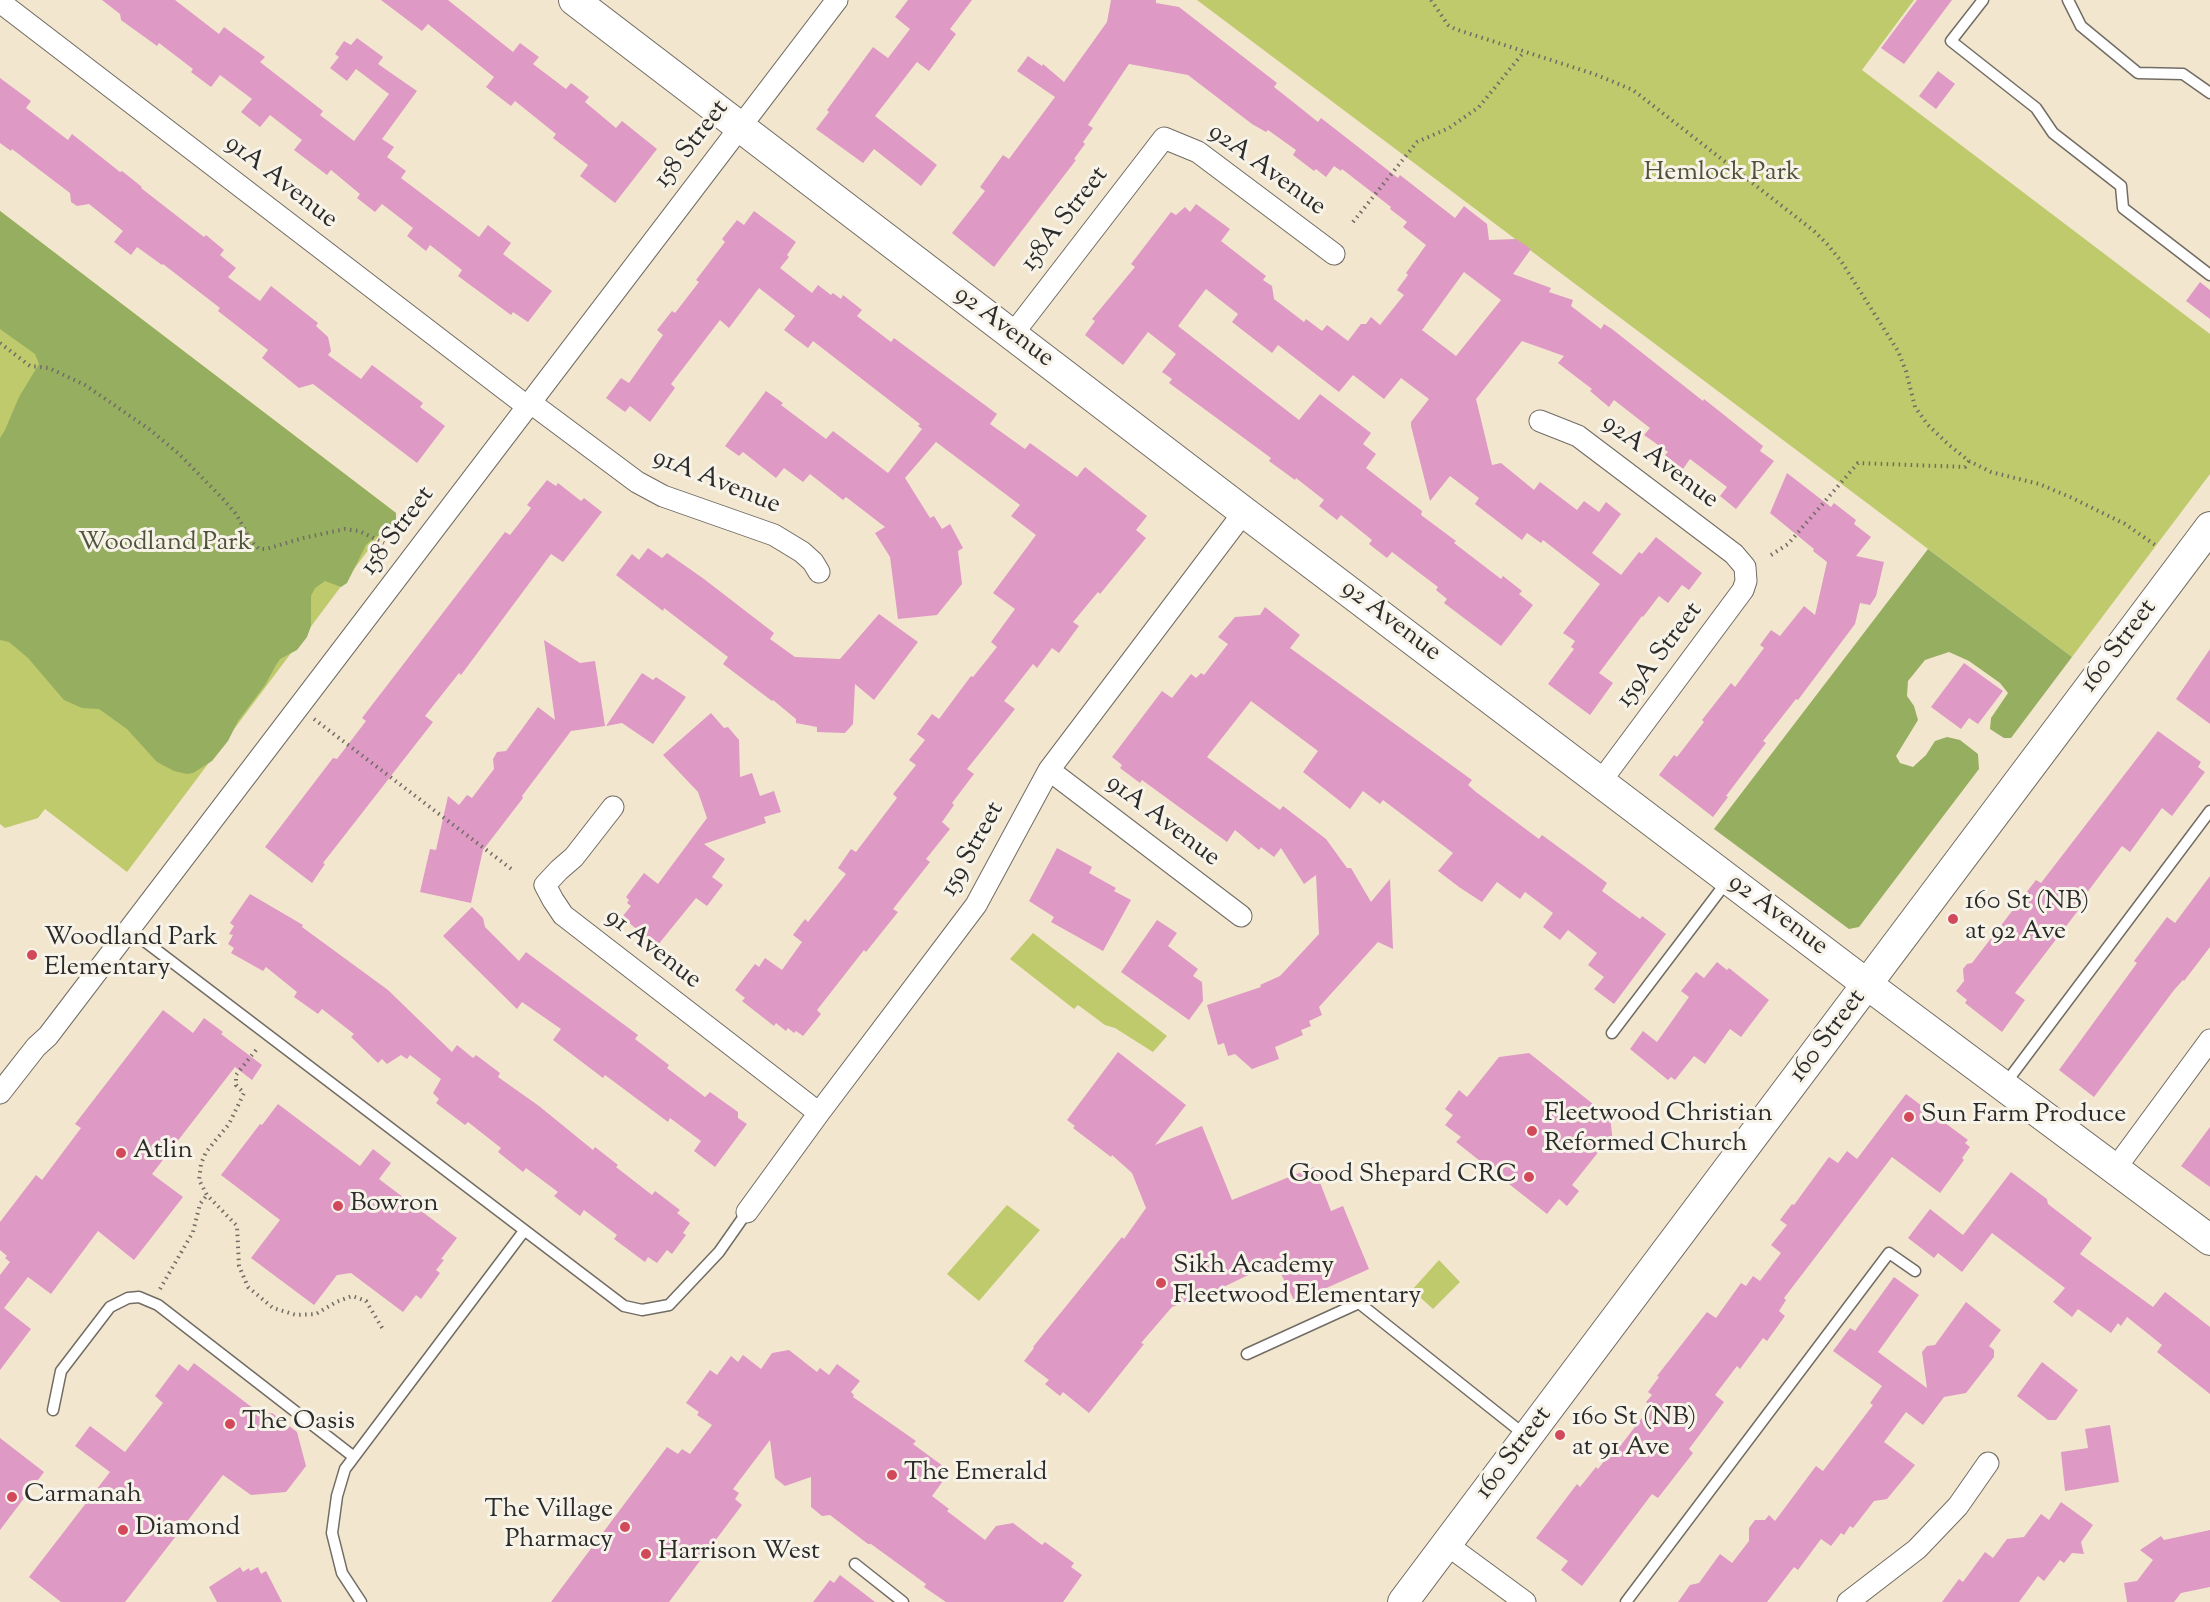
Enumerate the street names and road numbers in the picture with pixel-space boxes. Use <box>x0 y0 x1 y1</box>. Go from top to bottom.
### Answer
street label: 158 Street <box>649 95 737 195</box>
street label: 92A Avenue <box>1201 118 1331 224</box>
street label: 91A Avenue <box>217 129 343 237</box>
street label: 158A Street <box>1015 161 1117 279</box>
street label: 92 Avenue <box>947 280 1059 376</box>
street label: 92A Avenue <box>1594 409 1724 517</box>
street label: 91A Avenue <box>648 443 784 523</box>
street label: 158 Street <box>355 481 443 583</box>
street label: 92 Avenue <box>1334 574 1446 670</box>
street label: 160 Street <box>2075 594 2165 700</box>
street label: 159A Street <box>1611 597 1711 715</box>
street label: 91A Avenue <box>1099 769 1225 875</box>
street label: 159 Street <box>935 797 1013 903</box>
street label: 92 Avenue <box>1721 868 1833 964</box>
street label: 91 Avenue <box>598 903 706 997</box>
street label: 160 Street <box>1784 984 1874 1090</box>
street label: 160 Street <box>1470 1401 1560 1507</box>

